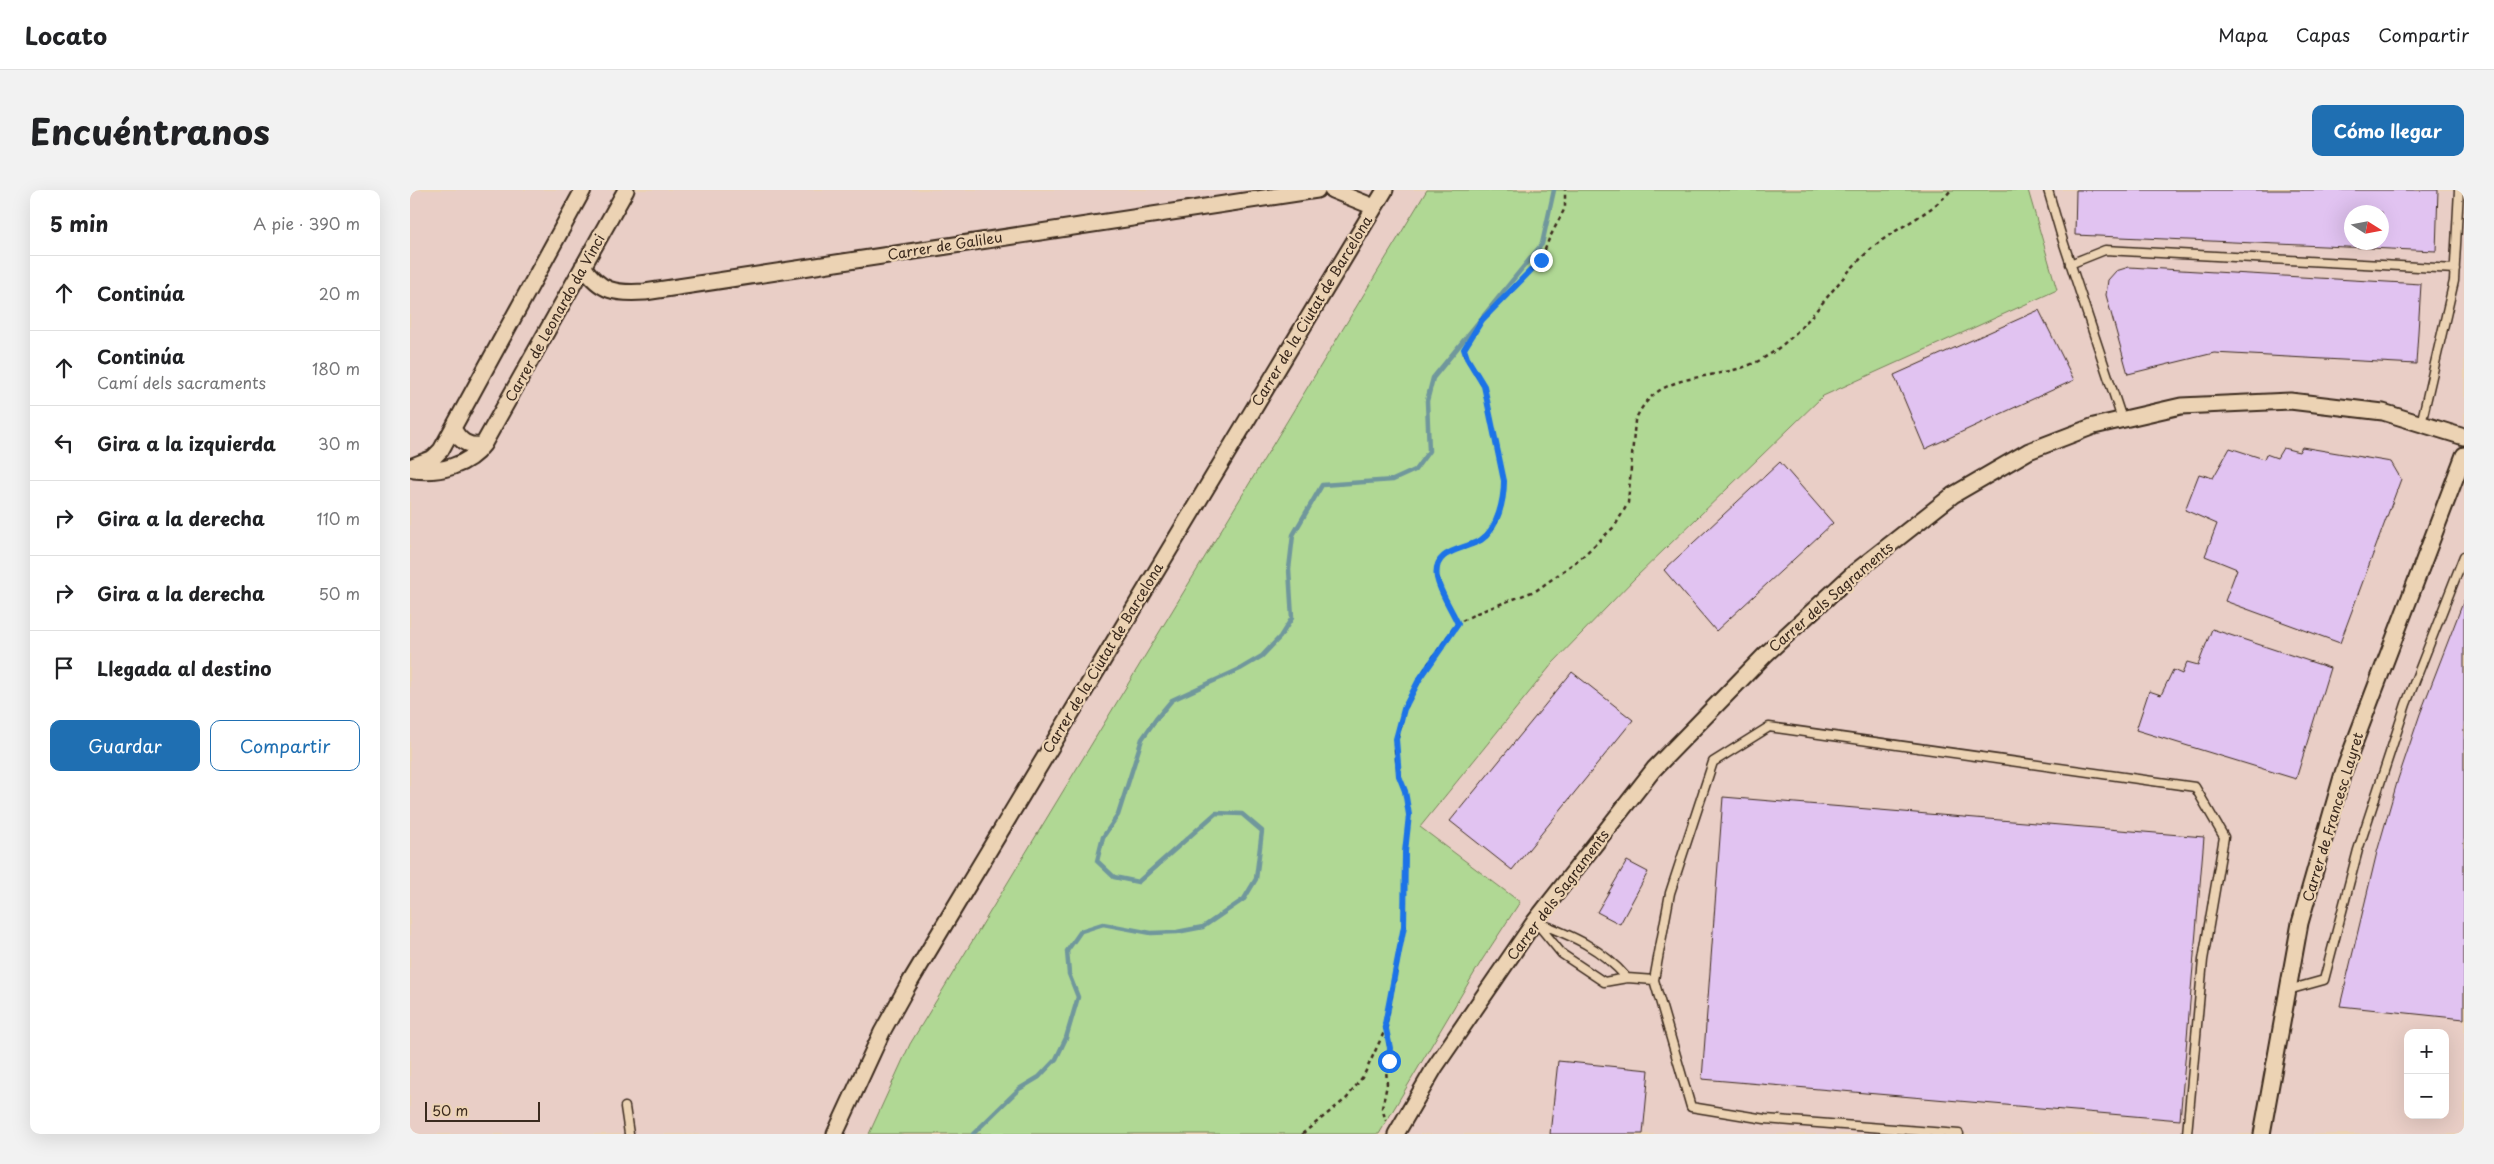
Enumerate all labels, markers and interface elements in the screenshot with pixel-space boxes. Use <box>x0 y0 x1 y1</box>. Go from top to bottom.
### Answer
text: Locato <box>25 17 107 53</box>
text: Mapa <box>2218 21 2268 48</box>
text: Capas <box>2296 21 2350 48</box>
text: Compartir <box>2378 21 2469 48</box>
text: Encuéntranos <box>30 104 270 157</box>
button: Cómo llegar <box>2312 105 2464 156</box>
north arrow <box>2344 205 2389 250</box>
text: 5 min <box>50 207 108 239</box>
text: A pie · 390 m <box>253 211 360 235</box>
street label: Carrer de la Ciutat de Barcelona <box>1246 211 1377 410</box>
street label: Carrer de Galileu <box>886 226 1004 265</box>
street label: Carrer de Leonardo da Vinci <box>500 230 610 405</box>
route end <box>1530 249 1553 272</box>
icon: ahead <box>50 279 78 307</box>
text: Continúa <box>97 279 185 307</box>
text: 20 m <box>319 281 360 305</box>
text: Continúa <box>97 342 185 370</box>
icon: ahead <box>50 354 78 382</box>
text: 180 m <box>312 356 360 380</box>
text: Camí dels sacraments <box>97 370 266 394</box>
icon: left <box>50 429 78 457</box>
text: Gira a la izquierda <box>97 429 276 457</box>
text: 30 m <box>318 431 360 455</box>
icon: right <box>50 504 78 532</box>
text: Gira a la derecha <box>97 504 265 532</box>
text: 110 m <box>317 506 360 530</box>
street label: Carrer dels Sagraments <box>1764 536 1898 657</box>
street label: Carrer de la Ciutat de Barcelona <box>1037 558 1168 757</box>
icon: right <box>50 579 78 607</box>
text: Gira a la derecha <box>97 579 265 607</box>
text: 50 m <box>319 581 360 605</box>
icon: arrive <box>50 654 78 682</box>
text: Llegada al destino <box>97 654 271 682</box>
button: Guardar <box>50 720 200 771</box>
button: Compartir <box>210 720 360 771</box>
street label: Carrer de Francesc Layret <box>2297 729 2368 904</box>
street label: Carrer dels Sagraments <box>1501 825 1614 964</box>
map controls <box>2404 1029 2449 1119</box>
button: + <box>2404 1029 2449 1074</box>
route start <box>1378 1050 1401 1073</box>
button: − <box>2404 1074 2449 1119</box>
scale bar <box>425 1099 540 1122</box>
text: 50 m <box>432 1100 468 1121</box>

